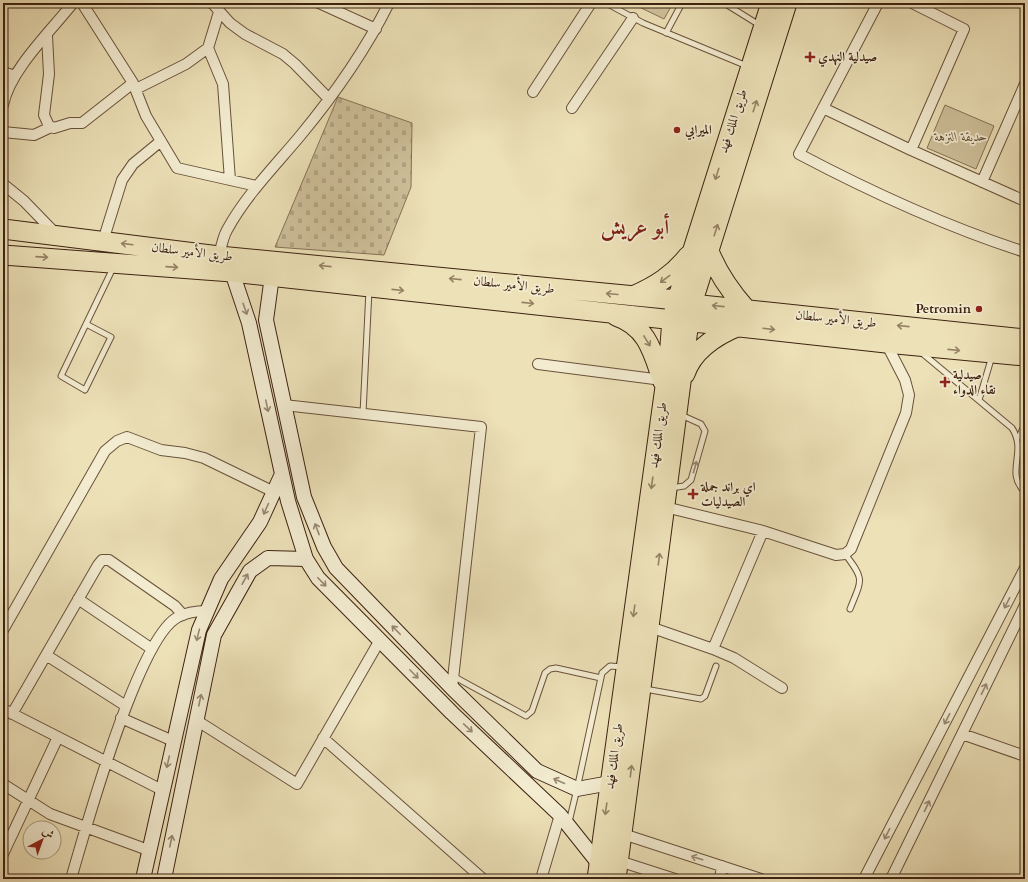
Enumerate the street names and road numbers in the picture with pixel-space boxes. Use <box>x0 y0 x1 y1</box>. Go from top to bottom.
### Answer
street label: طريق الملك فهد <box>714 87 752 155</box>
street label: طريق الأمير سلطان <box>150 238 234 266</box>
street label: طريق الأمير سلطان <box>472 272 556 298</box>
street label: طريق الأمير سلطان <box>794 306 878 332</box>
street label: طريق الملك فهد <box>644 401 672 469</box>
street label: طريق الملك فهد <box>600 722 628 790</box>

